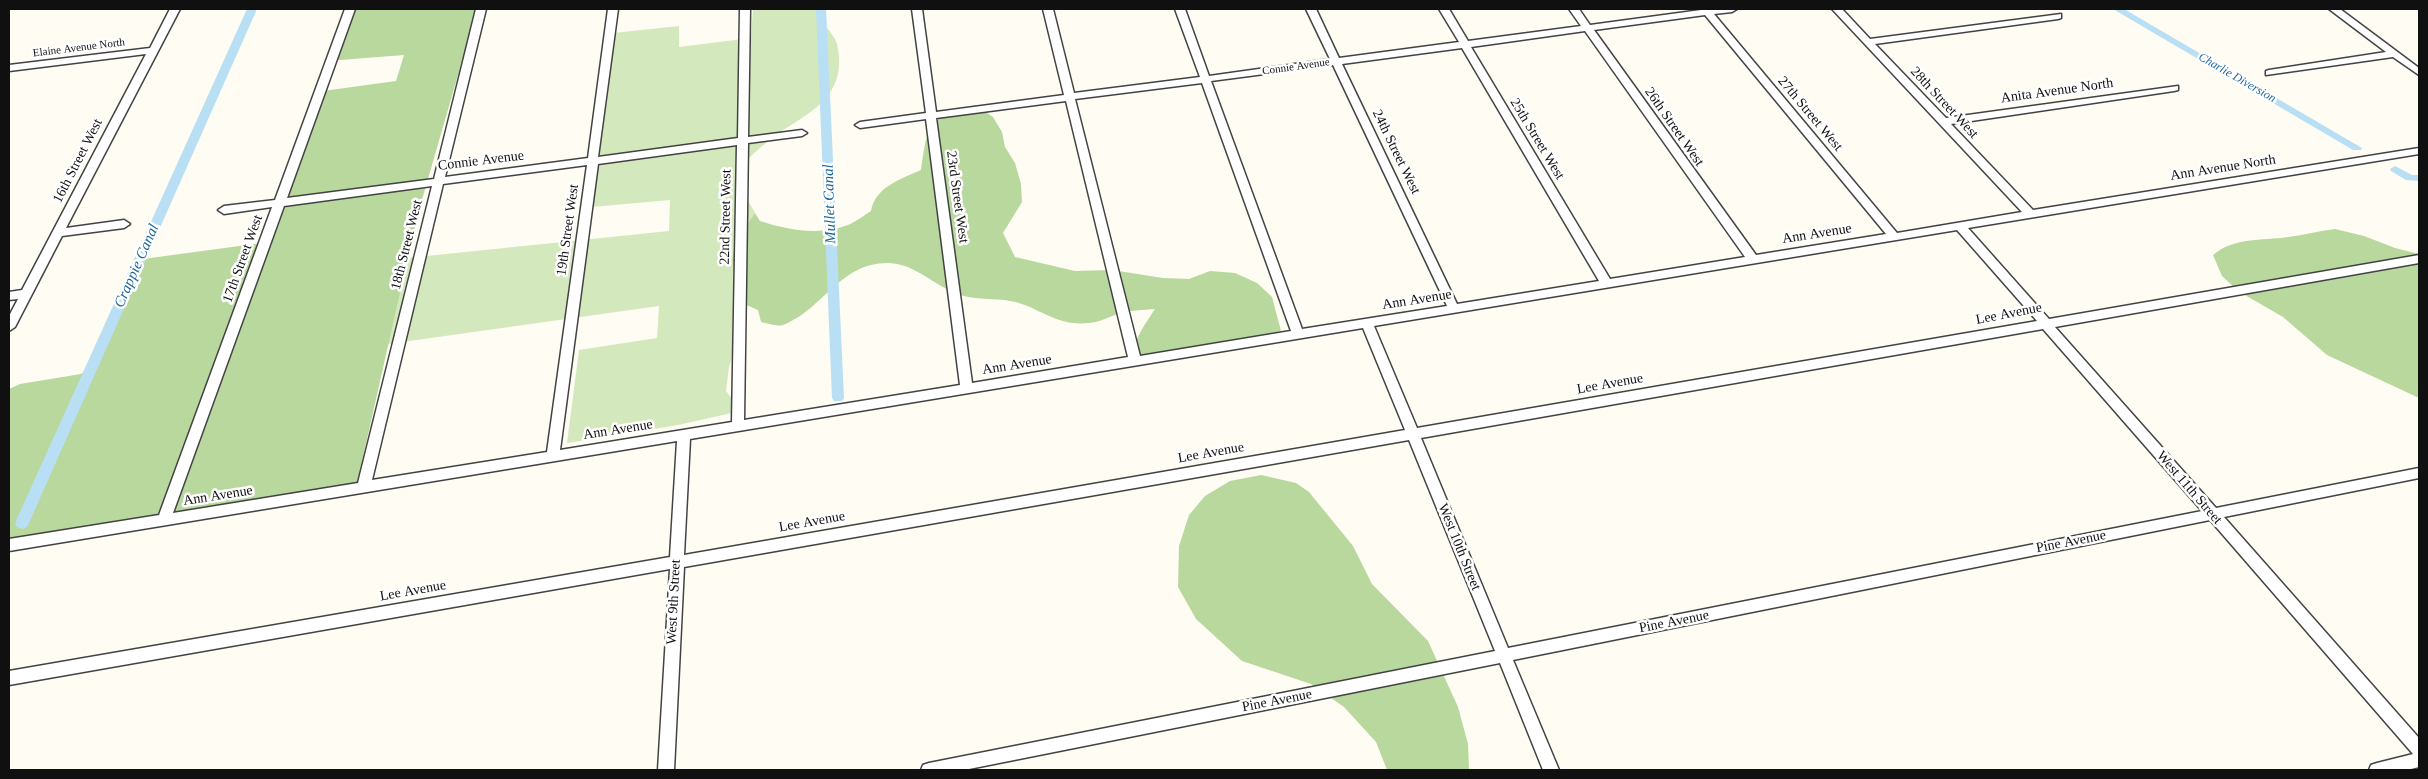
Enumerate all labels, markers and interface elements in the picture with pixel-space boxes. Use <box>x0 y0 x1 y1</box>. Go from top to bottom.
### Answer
street label: Elaine Avenue North <box>32 36 126 60</box>
water label: Charlie Diversion <box>2196 50 2278 106</box>
street label: Connie Avenue <box>1261 56 1331 78</box>
street label: 28th Street West <box>1906 64 1982 142</box>
street label: 27th Street West <box>1774 73 1846 155</box>
street label: Anita Avenue North <box>2000 75 2114 107</box>
street label: 26th Street West <box>1641 84 1707 170</box>
street label: 25th Street West <box>1506 95 1568 183</box>
street label: 24th Street West <box>1368 107 1424 197</box>
street label: 16th Street West <box>50 116 106 206</box>
street label: Connie Avenue <box>437 147 525 175</box>
street label: 23rd Street West <box>942 150 972 244</box>
street label: Ann Avenue North <box>2169 151 2277 185</box>
water label: Mullet Canal <box>820 164 840 244</box>
street label: 22nd Street West <box>717 169 735 265</box>
street label: 19th Street West <box>553 183 583 277</box>
street label: 18th Street West <box>388 198 426 292</box>
street label: 17th Street West <box>219 213 267 305</box>
street label: Ann Avenue <box>1781 220 1853 248</box>
water label: Crappie Canal <box>111 221 163 311</box>
street label: Ann Avenue <box>1381 286 1453 314</box>
street label: Lee Avenue <box>1975 299 2043 329</box>
street label: Ann Avenue <box>981 351 1053 379</box>
street label: Lee Avenue <box>1576 370 1644 398</box>
street label: Ann Avenue <box>582 416 654 444</box>
street label: Lee Avenue <box>1177 439 1245 467</box>
street label: West 11th Street <box>2153 448 2225 528</box>
street label: Ann Avenue <box>182 482 254 510</box>
street label: West 10th Street <box>1434 501 1484 593</box>
street label: Lee Avenue <box>778 508 846 536</box>
street label: Pine Avenue <box>2035 527 2107 557</box>
street label: West 9th Street <box>663 559 685 645</box>
street label: Lee Avenue <box>379 577 447 605</box>
street label: Pine Avenue <box>1638 607 1710 637</box>
street label: Pine Avenue <box>1241 686 1313 716</box>

